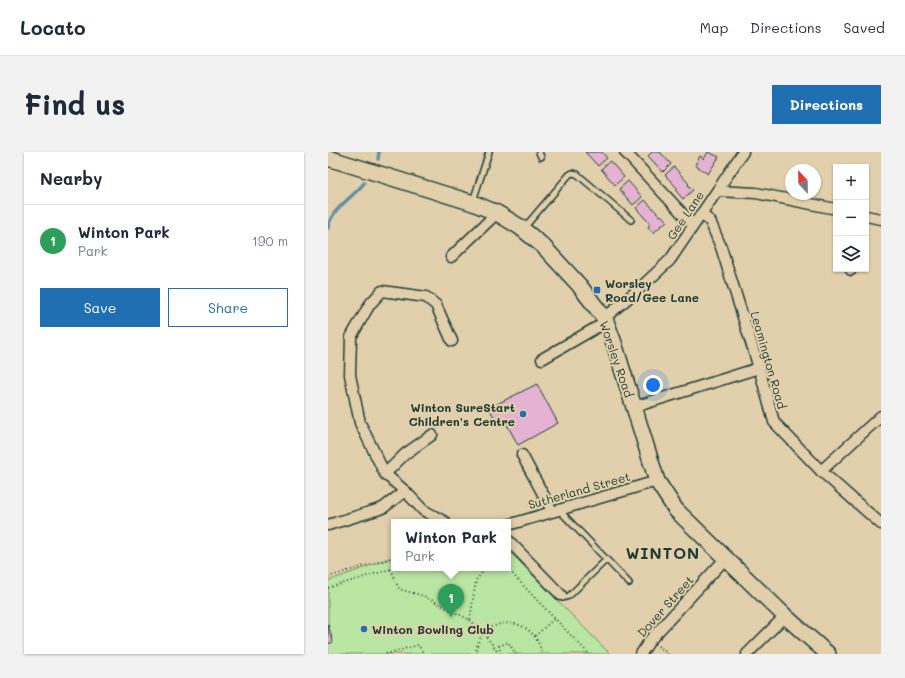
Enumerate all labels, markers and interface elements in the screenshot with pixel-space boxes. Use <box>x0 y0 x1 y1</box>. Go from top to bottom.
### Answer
text: Locato <box>20 15 86 40</box>
text: Map <box>700 18 728 37</box>
text: Directions <box>750 18 821 37</box>
text: Saved <box>843 18 885 37</box>
button: Directions <box>772 85 881 124</box>
text: Find us <box>24 86 125 122</box>
north arrow <box>785 164 821 200</box>
map controls <box>833 164 869 272</box>
button: + <box>833 164 869 200</box>
text: Nearby <box>40 167 102 189</box>
street label: Gee Lane <box>663 188 707 242</box>
button: − <box>833 200 869 236</box>
text: Winton Park <box>78 222 170 242</box>
text: 1 <box>50 232 56 249</box>
text: 190 m <box>252 232 288 249</box>
button: layers <box>833 236 869 272</box>
text: Park <box>78 242 107 259</box>
place label: Worsley Road/Gee Lane <box>605 275 699 305</box>
marker: Worsley Road/Gee Lane <box>592 285 602 295</box>
button: Save <box>40 288 160 327</box>
button: Share <box>168 288 288 327</box>
street label: Leamington Road <box>747 309 791 411</box>
street label: Worsley Road <box>596 319 638 400</box>
your location <box>643 375 663 395</box>
place label: Winton SureStart Children's Centre <box>409 399 515 429</box>
marker: Winton SureStart Children's Centre <box>518 409 528 419</box>
street label: Sutherland Street <box>526 468 632 512</box>
popup <box>391 519 511 571</box>
text: Winton Park <box>405 527 497 547</box>
district label: WINTON <box>626 542 700 563</box>
text: Park <box>405 547 435 564</box>
street label: Dover Street <box>633 572 697 640</box>
pin: 1 <box>438 584 464 617</box>
place label: Winton Bowling Club <box>372 621 494 637</box>
marker: Winton Bowling Club <box>359 624 369 634</box>

